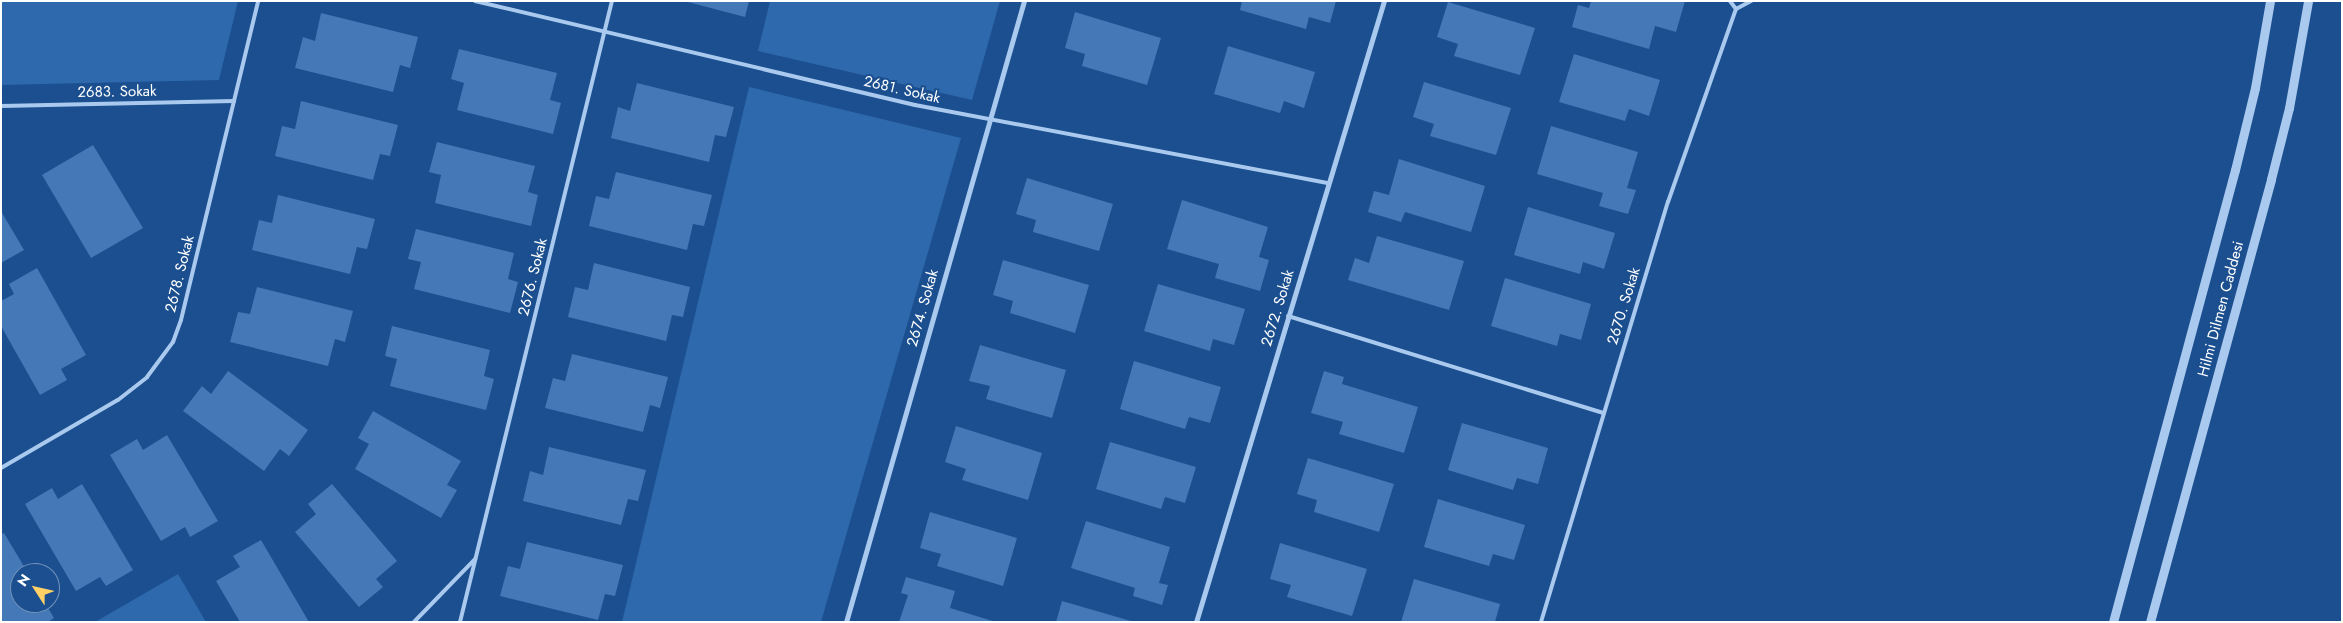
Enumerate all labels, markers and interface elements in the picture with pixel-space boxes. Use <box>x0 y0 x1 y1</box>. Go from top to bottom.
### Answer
street label: 2681. Sokak <box>862 72 942 108</box>
street label: 2683. Sokak <box>77 82 157 102</box>
street label: 2678. Sokak <box>162 234 198 314</box>
street label: 2676. Sokak <box>515 236 551 318</box>
street label: Hilmi Dilmen Caddesi <box>2194 239 2248 379</box>
street label: 2670. Sokak <box>1604 265 1644 347</box>
street label: 2674. Sokak <box>903 267 943 349</box>
street label: 2672. Sokak <box>1258 267 1298 349</box>
north arrow <box>10 563 60 613</box>
text: N <box>12 570 35 590</box>

